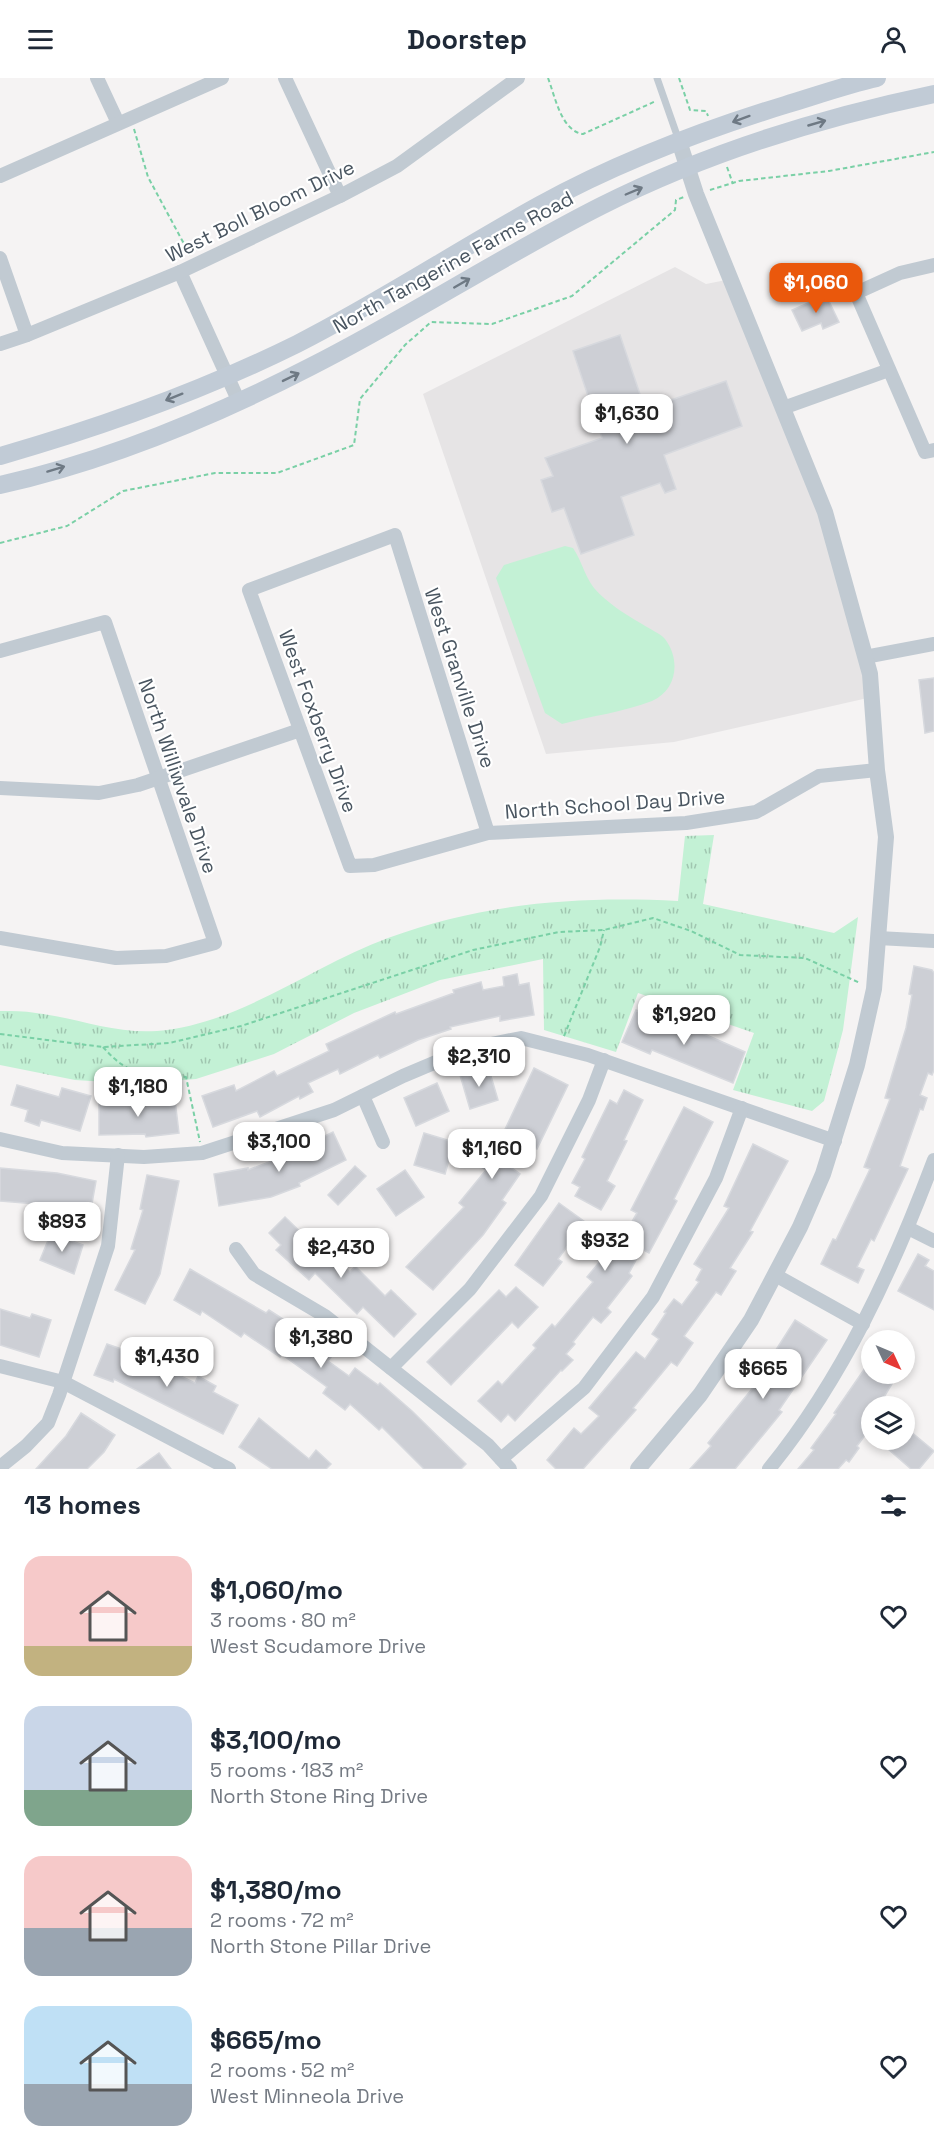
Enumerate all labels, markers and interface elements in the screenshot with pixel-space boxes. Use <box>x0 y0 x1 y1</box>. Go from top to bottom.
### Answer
text: Doorstep <box>407 22 527 57</box>
icon: menu <box>24 23 57 56</box>
icon: person <box>877 23 910 56</box>
one-way arrow <box>732 115 751 126</box>
one-way arrow <box>807 117 826 128</box>
street label: West Boll Bloom Drive <box>161 154 359 268</box>
street label: North Tangerine Farms Road <box>328 185 578 339</box>
one-way arrow <box>625 185 643 197</box>
pin: $1,060 <box>767 263 865 314</box>
text: $1,060 <box>783 269 849 295</box>
one-way arrow <box>453 276 470 288</box>
one-way arrow <box>282 370 300 382</box>
one-way arrow <box>166 392 184 403</box>
pin: $1,630 <box>578 394 676 445</box>
text: $1,630 <box>595 400 659 426</box>
one-way arrow <box>46 463 65 474</box>
street label: West Granville Drive <box>419 585 501 771</box>
street label: West Foxberry Drive <box>273 626 363 816</box>
street label: North Williwvale Drive <box>132 675 224 877</box>
street label: North School Day Drive <box>504 783 726 825</box>
pin: $1,920 <box>635 995 733 1046</box>
text: $1,920 <box>652 1001 716 1027</box>
pin: $2,310 <box>430 1037 528 1088</box>
text: $2,310 <box>447 1043 511 1069</box>
pin: $1,180 <box>89 1067 187 1118</box>
text: $1,180 <box>108 1073 168 1099</box>
pin: $3,100 <box>230 1122 328 1173</box>
text: $3,100 <box>247 1128 311 1154</box>
pin: $1,160 <box>443 1129 541 1180</box>
text: $1,160 <box>462 1135 522 1161</box>
pin: $893 <box>26 1202 98 1253</box>
text: $893 <box>38 1208 86 1234</box>
pin: $932 <box>569 1221 641 1272</box>
text: $932 <box>581 1227 629 1253</box>
pin: $2,430 <box>292 1228 390 1279</box>
text: $2,430 <box>307 1234 375 1260</box>
pin: $1,380 <box>272 1318 370 1369</box>
text: $1,380 <box>289 1324 353 1350</box>
north arrow <box>861 1330 915 1384</box>
map controls <box>861 1330 915 1450</box>
pin: $1,430 <box>118 1337 216 1388</box>
text: $1,430 <box>135 1343 199 1369</box>
pin: $665 <box>727 1349 799 1400</box>
text: $665 <box>739 1355 787 1381</box>
button: layers <box>861 1396 915 1450</box>
text: 13 homes <box>24 1488 141 1522</box>
icon: filters <box>877 1489 910 1522</box>
text: $1,060/mo <box>210 1573 343 1607</box>
icon: home <box>72 1580 144 1652</box>
icon: heart <box>877 1600 910 1633</box>
text: 3 rooms · 80 m² <box>210 1607 356 1633</box>
text: West Scudamore Drive <box>210 1633 426 1659</box>
text: $3,100/mo <box>210 1723 342 1757</box>
icon: home <box>72 1730 144 1802</box>
icon: heart <box>877 1750 910 1783</box>
text: 5 rooms · 183 m² <box>210 1757 363 1783</box>
text: North Stone Ring Drive <box>210 1783 428 1809</box>
text: $1,380/mo <box>210 1873 342 1907</box>
icon: home <box>72 1880 144 1952</box>
icon: heart <box>877 1900 910 1933</box>
text: 2 rooms · 72 m² <box>210 1907 354 1933</box>
text: North Stone Pillar Drive <box>210 1933 431 1959</box>
text: $665/mo <box>210 2023 322 2057</box>
icon: home <box>72 2030 144 2102</box>
icon: heart <box>877 2050 910 2083</box>
text: 2 rooms · 52 m² <box>210 2057 354 2083</box>
text: West Minneola Drive <box>210 2083 404 2109</box>

